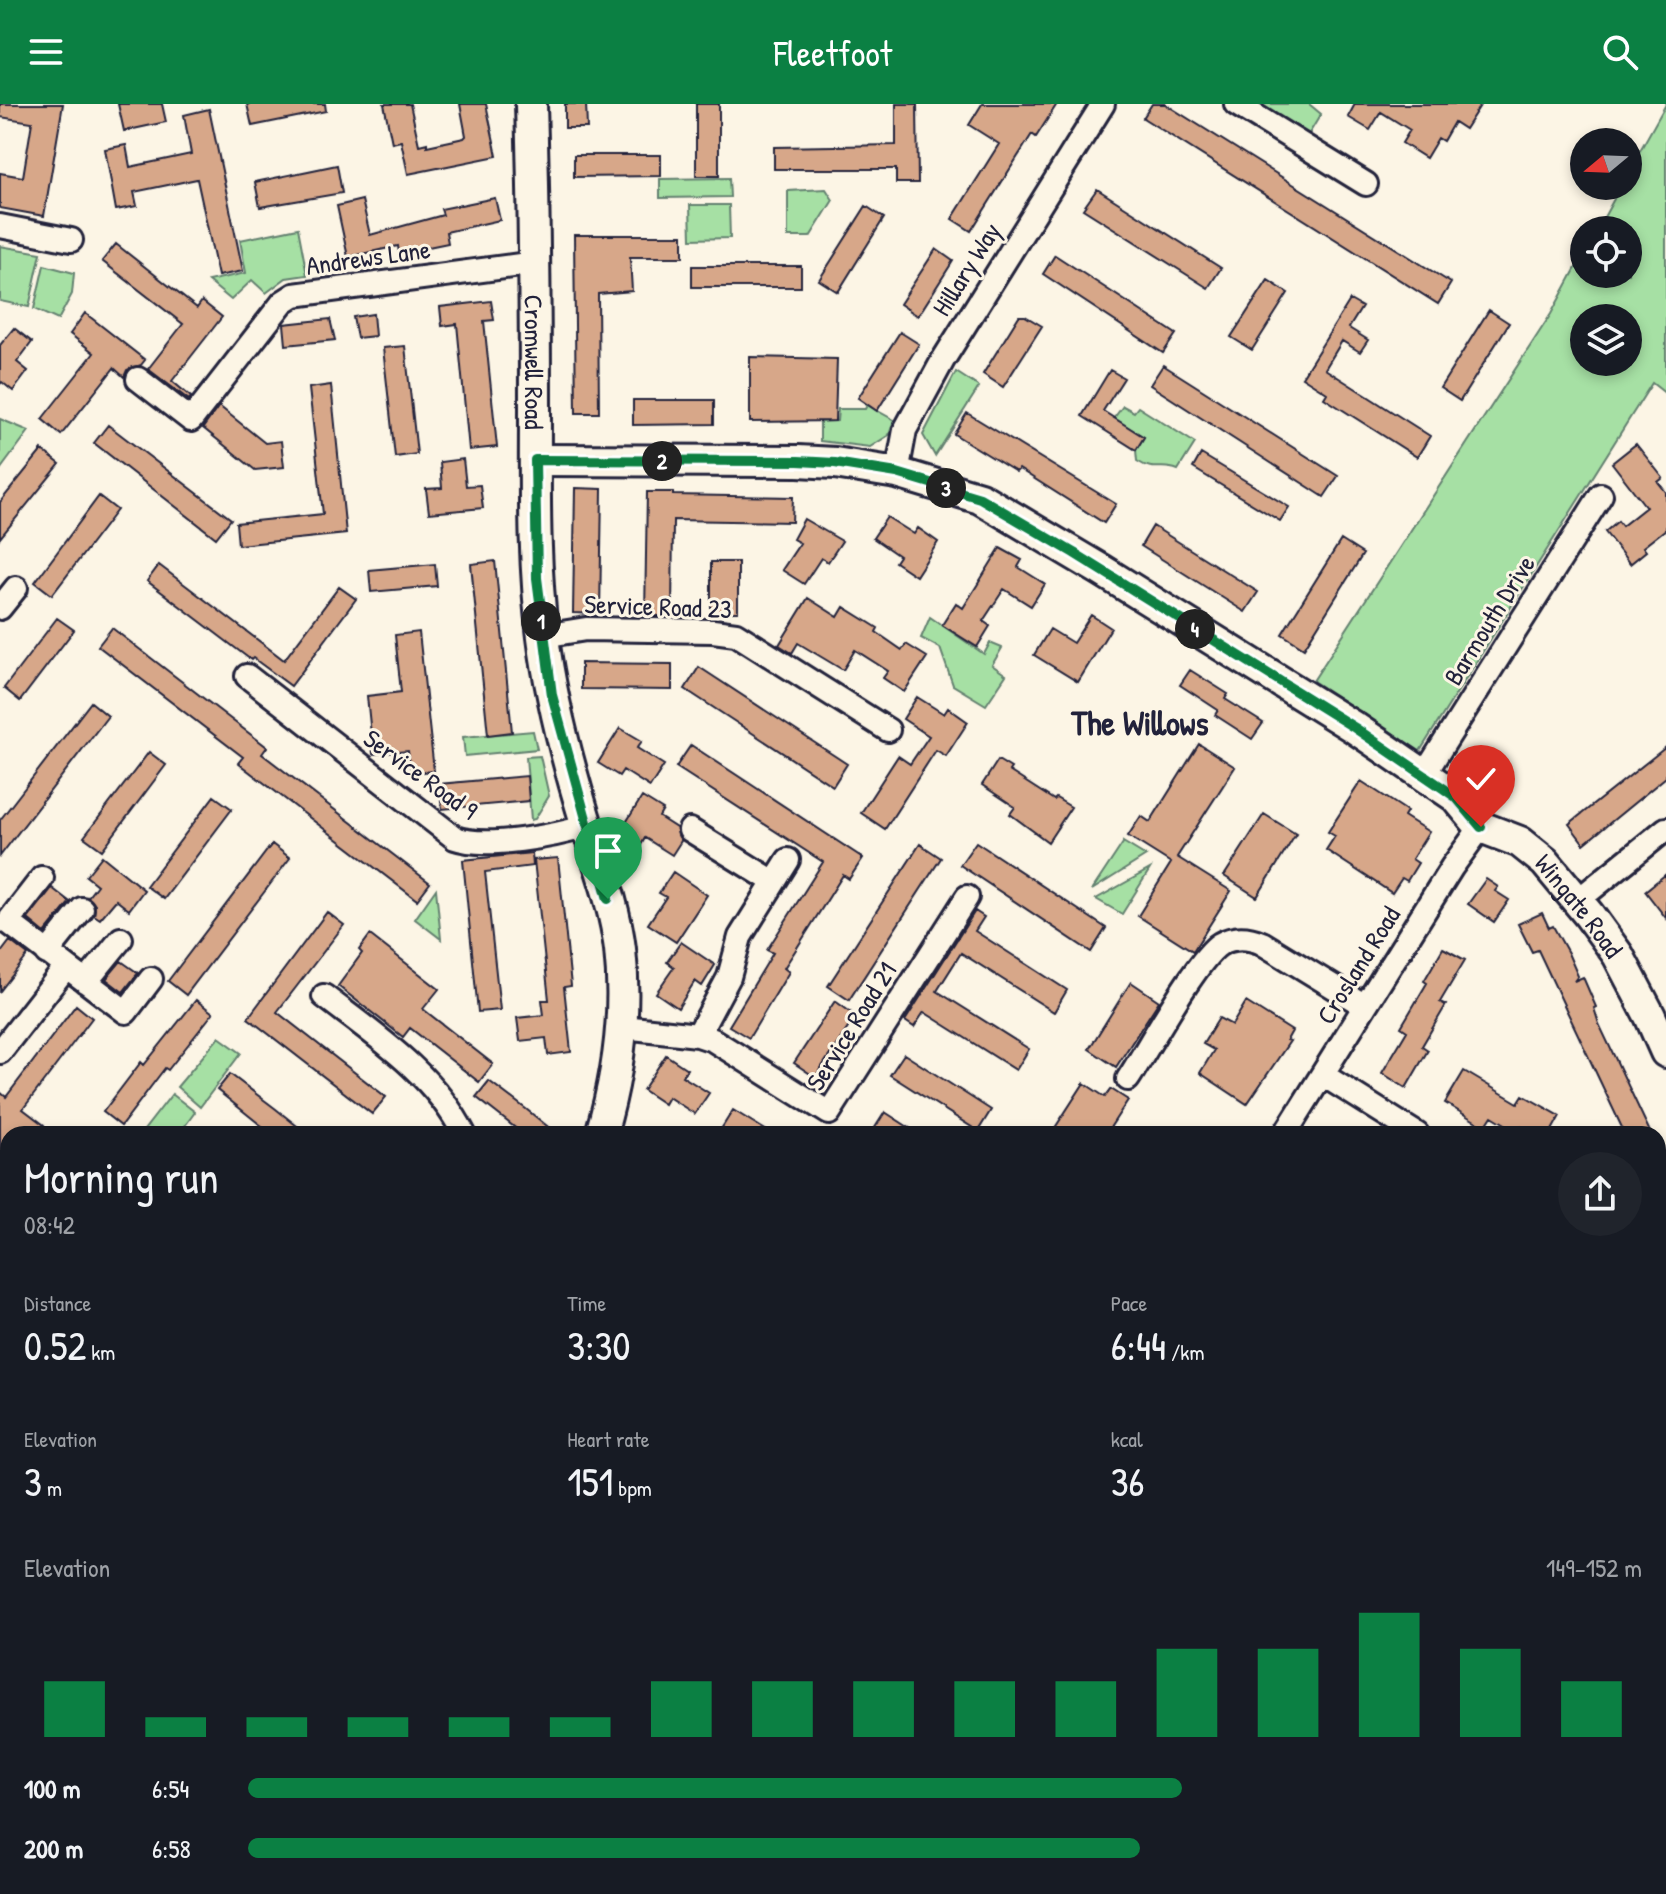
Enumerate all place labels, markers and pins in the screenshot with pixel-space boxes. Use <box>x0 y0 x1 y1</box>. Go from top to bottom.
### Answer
pin: 2 <box>642 441 682 481</box>
pin: 3 <box>926 468 966 508</box>
pin: 1 <box>521 601 561 641</box>
pin: 4 <box>1175 609 1215 649</box>
pin <box>1447 745 1515 827</box>
pin <box>574 817 642 899</box>

